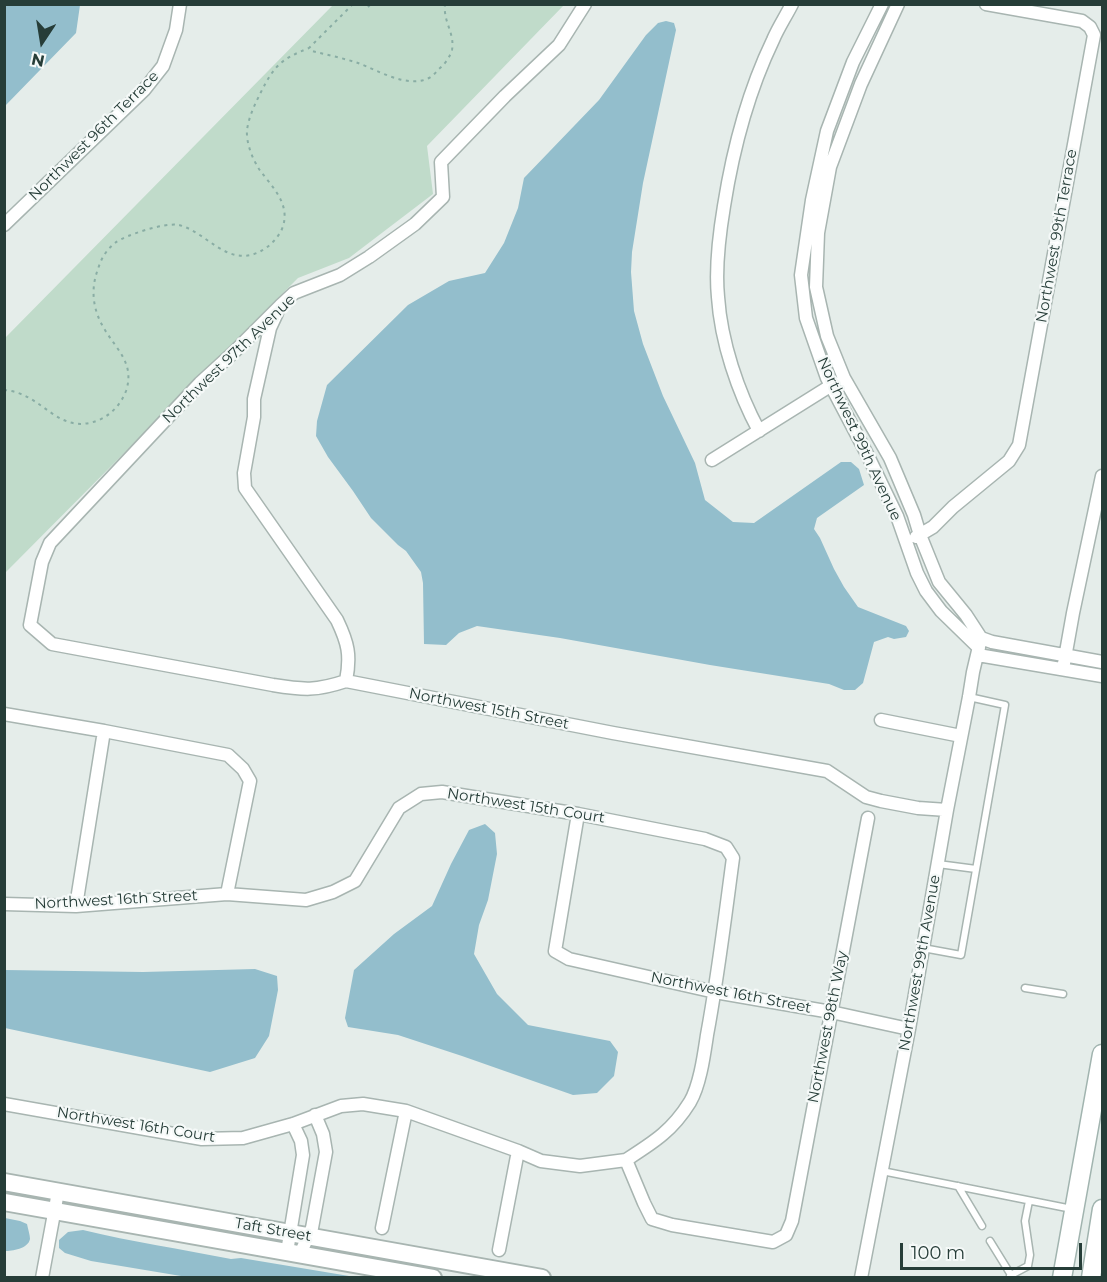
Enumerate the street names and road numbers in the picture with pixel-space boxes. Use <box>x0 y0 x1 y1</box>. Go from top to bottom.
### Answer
street label: Northwest 96th Terrace <box>25 67 163 205</box>
street label: Northwest 99th Terrace <box>1033 148 1081 324</box>
street label: Northwest 97th Avenue <box>159 291 299 427</box>
street label: Northwest 99th Avenue <box>813 354 905 524</box>
street label: Northwest 15th Street <box>407 685 571 733</box>
street label: Northwest 15th Court <box>446 785 606 827</box>
street label: Northwest 99th Avenue <box>896 874 944 1052</box>
street label: Northwest 16th Street <box>34 887 198 913</box>
street label: Northwest 98th Way <box>804 949 852 1105</box>
street label: Northwest 16th Street <box>649 969 813 1017</box>
street label: Northwest 16th Court <box>56 1104 216 1146</box>
street label: Taft Street <box>233 1214 313 1246</box>

